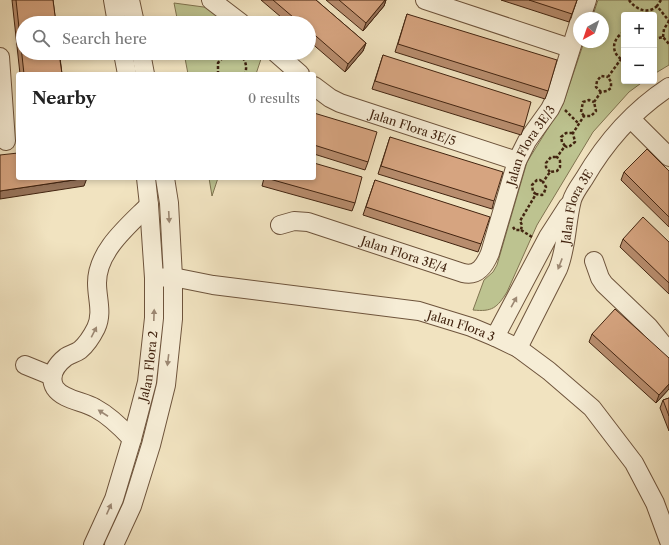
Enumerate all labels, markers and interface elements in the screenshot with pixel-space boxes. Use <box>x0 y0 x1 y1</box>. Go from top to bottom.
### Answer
north arrow <box>573 12 609 48</box>
map controls <box>621 12 657 84</box>
button: + <box>621 12 657 48</box>
search box <box>16 16 316 60</box>
icon: search <box>30 27 52 49</box>
text: Search here <box>62 29 147 48</box>
button: − <box>621 48 657 84</box>
text: Nearby <box>32 88 96 108</box>
text: 0 results <box>248 90 300 106</box>
street label: Jalan Flora 3E/3 <box>502 102 558 189</box>
street label: Jalan Flora 3E/5 <box>366 105 458 148</box>
street label: Jalan Flora 3E <box>557 166 596 247</box>
one-way arrow <box>166 211 173 223</box>
street label: Jalan Flora 3E/4 <box>357 232 450 275</box>
one-way arrow <box>557 259 563 270</box>
one-way arrow <box>511 297 517 308</box>
street label: Jalan Flora 3 <box>424 306 497 344</box>
one-way arrow <box>151 309 157 322</box>
one-way arrow <box>90 326 97 337</box>
street label: Jalan Flora 2 <box>134 330 160 405</box>
one-way arrow <box>165 354 172 366</box>
one-way arrow <box>98 409 108 417</box>
one-way arrow <box>106 504 112 515</box>

